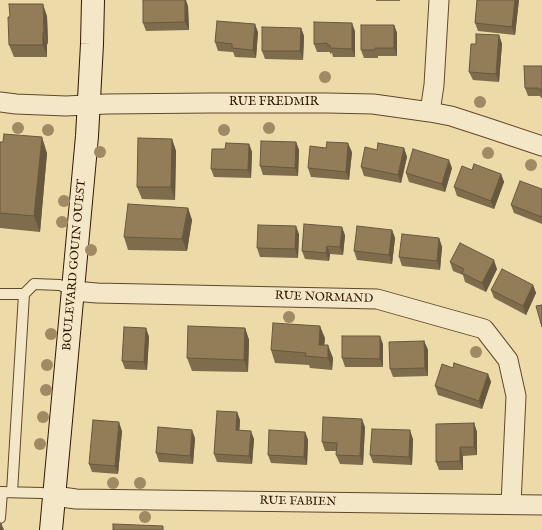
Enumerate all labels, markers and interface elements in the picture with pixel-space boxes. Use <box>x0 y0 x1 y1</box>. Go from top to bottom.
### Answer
street label: RUE FREDMIR <box>229 96 319 110</box>
street label: BOULEVARD GOUIN OUEST <box>60 179 90 351</box>
street label: RUE NORMAND <box>275 289 373 307</box>
street label: RUE FABIEN <box>259 494 337 510</box>

